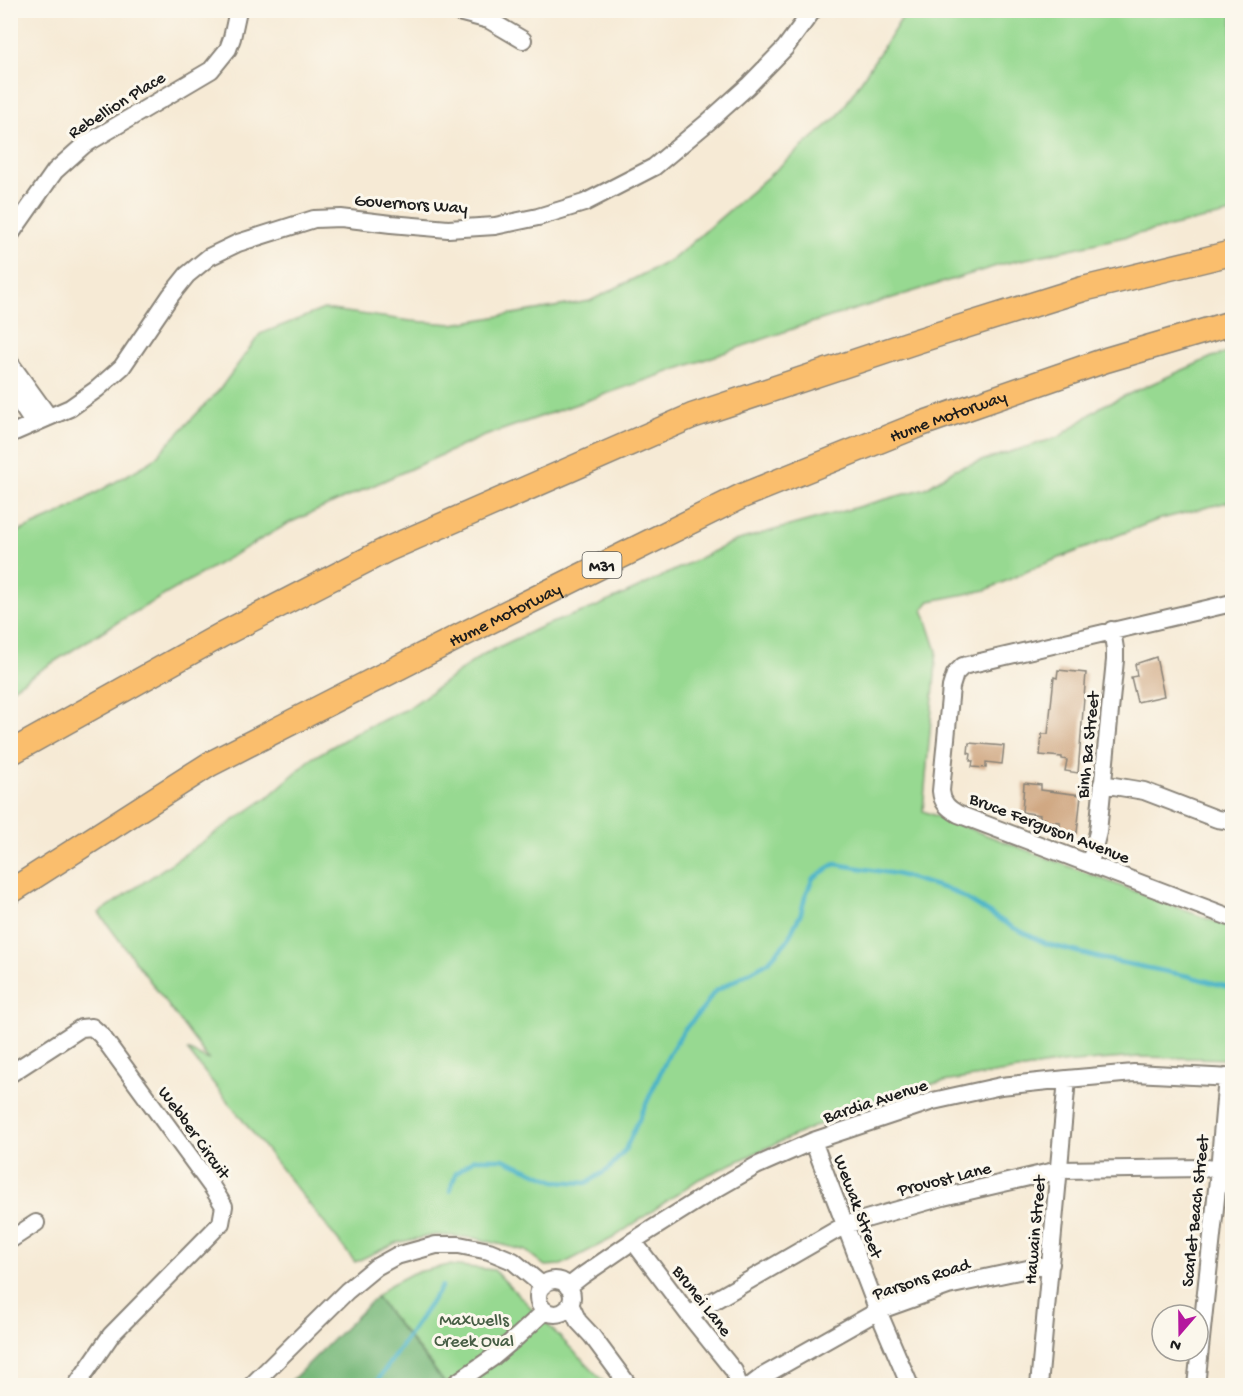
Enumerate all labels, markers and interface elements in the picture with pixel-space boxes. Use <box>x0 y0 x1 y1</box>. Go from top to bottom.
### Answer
street label: Rebellion Place <box>65 67 170 144</box>
street label: Governors Way <box>353 191 468 220</box>
street label: Hume Motorway <box>887 387 1010 449</box>
road number: M31 <box>582 552 622 578</box>
street label: Hume Motorway <box>446 579 565 653</box>
street label: Binh Ba Street <box>1073 689 1106 801</box>
street label: Bruce Ferguson Avenue <box>965 789 1133 870</box>
street label: Bardia Avenue <box>820 1075 931 1129</box>
street label: Webber Circuit <box>152 1083 235 1185</box>
street label: Scarlet Beach Street <box>1178 1133 1215 1288</box>
street label: Wewak Street <box>827 1152 887 1263</box>
street label: Provost Lane <box>895 1159 994 1202</box>
street label: Hawain Street <box>1021 1173 1052 1285</box>
street label: Parsons Road <box>870 1254 974 1306</box>
street label: Brunei Lane <box>666 1261 736 1342</box>
north arrow <box>1150 1303 1210 1363</box>
park label: Maxwells Creek Oval <box>434 1311 514 1353</box>
text: N <box>1167 1333 1184 1355</box>

